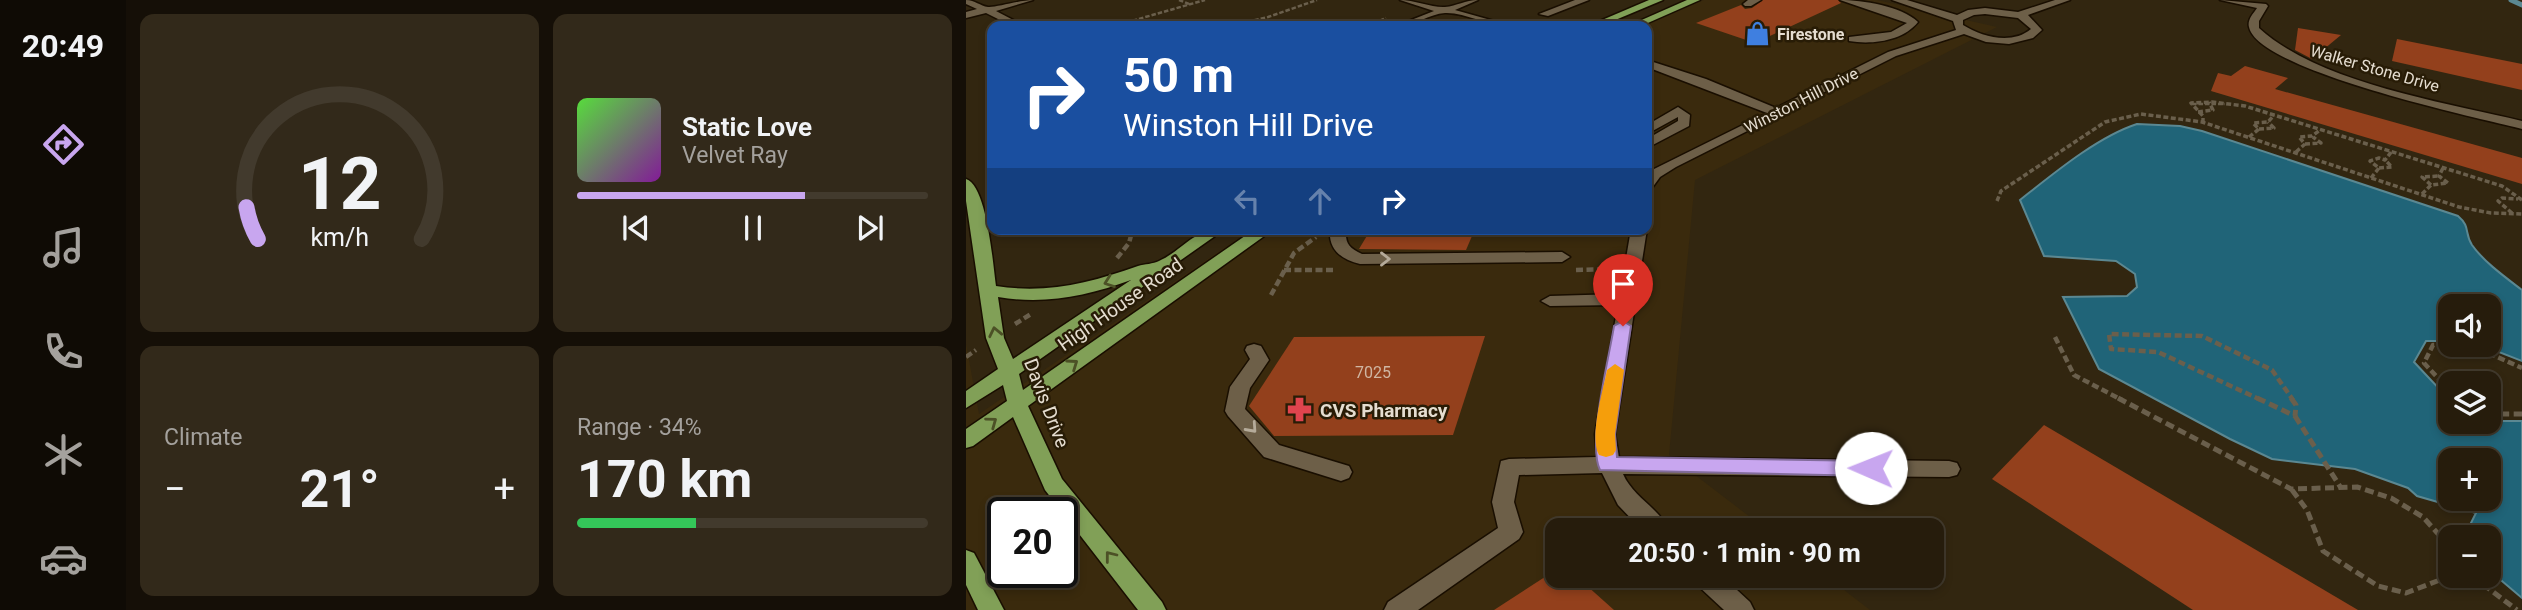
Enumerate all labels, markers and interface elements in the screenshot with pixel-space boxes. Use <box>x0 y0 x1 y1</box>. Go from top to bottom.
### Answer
shop icon: Firestone <box>1743 20 1771 48</box>
place label: Firestone <box>1777 25 1845 44</box>
text: 20:49 <box>22 27 104 65</box>
street label: Walker Stone Drive <box>2308 41 2442 96</box>
text: 50 m <box>1123 47 1234 104</box>
icon: right <box>1008 49 1099 140</box>
street label: Winston Hill Drive <box>1741 64 1861 137</box>
text: Winston Hill Drive <box>1123 106 1373 144</box>
text: Static Love <box>682 112 812 142</box>
icon: directions <box>39 120 88 169</box>
text: 12 <box>298 141 381 227</box>
text: Velvet Ray <box>682 142 788 169</box>
icon: left <box>1228 182 1266 220</box>
icon: ahead <box>1301 182 1339 220</box>
icon: right <box>1374 182 1412 220</box>
icon: previous <box>617 209 655 247</box>
icon: pause <box>734 209 772 247</box>
icon: next <box>851 209 889 247</box>
icon: music <box>39 223 88 272</box>
text: km/h <box>310 223 369 252</box>
one-way arrow <box>1380 251 1391 267</box>
street label: High House Road <box>1053 253 1187 356</box>
pin <box>1593 254 1653 326</box>
icon: arrive <box>1604 265 1642 303</box>
one-way arrow <box>1103 274 1116 288</box>
map controls <box>2438 294 2501 588</box>
button: sound <box>2438 294 2501 357</box>
one-way arrow <box>988 326 1003 338</box>
icon: phone <box>39 327 88 376</box>
street label: Davis Drive <box>1019 355 1074 451</box>
one-way arrow <box>1065 360 1078 372</box>
house number: 7025 <box>1355 363 1391 382</box>
button: layers <box>2438 371 2501 434</box>
pharmacy icon: CVS Pharmacy <box>1286 396 1314 424</box>
place label: CVS Pharmacy <box>1320 399 1448 422</box>
text: Range · 34% <box>577 414 702 441</box>
one-way arrow <box>984 417 996 430</box>
one-way arrow <box>1243 420 1256 433</box>
text: Climate <box>164 424 243 451</box>
icon: climate <box>39 430 88 479</box>
position arrow <box>1834 431 1908 505</box>
button: + <box>2438 448 2501 511</box>
text: 170 km <box>577 449 752 510</box>
text: 21° <box>300 459 380 520</box>
text: − <box>164 467 186 511</box>
text: + <box>493 467 515 511</box>
speed limit sign: 20 <box>987 497 1078 588</box>
button: − <box>2438 525 2501 588</box>
icon: car <box>39 534 88 583</box>
text: 20:50 · 1 min · 90 m <box>1628 538 1861 568</box>
one-way arrow <box>1106 552 1119 564</box>

